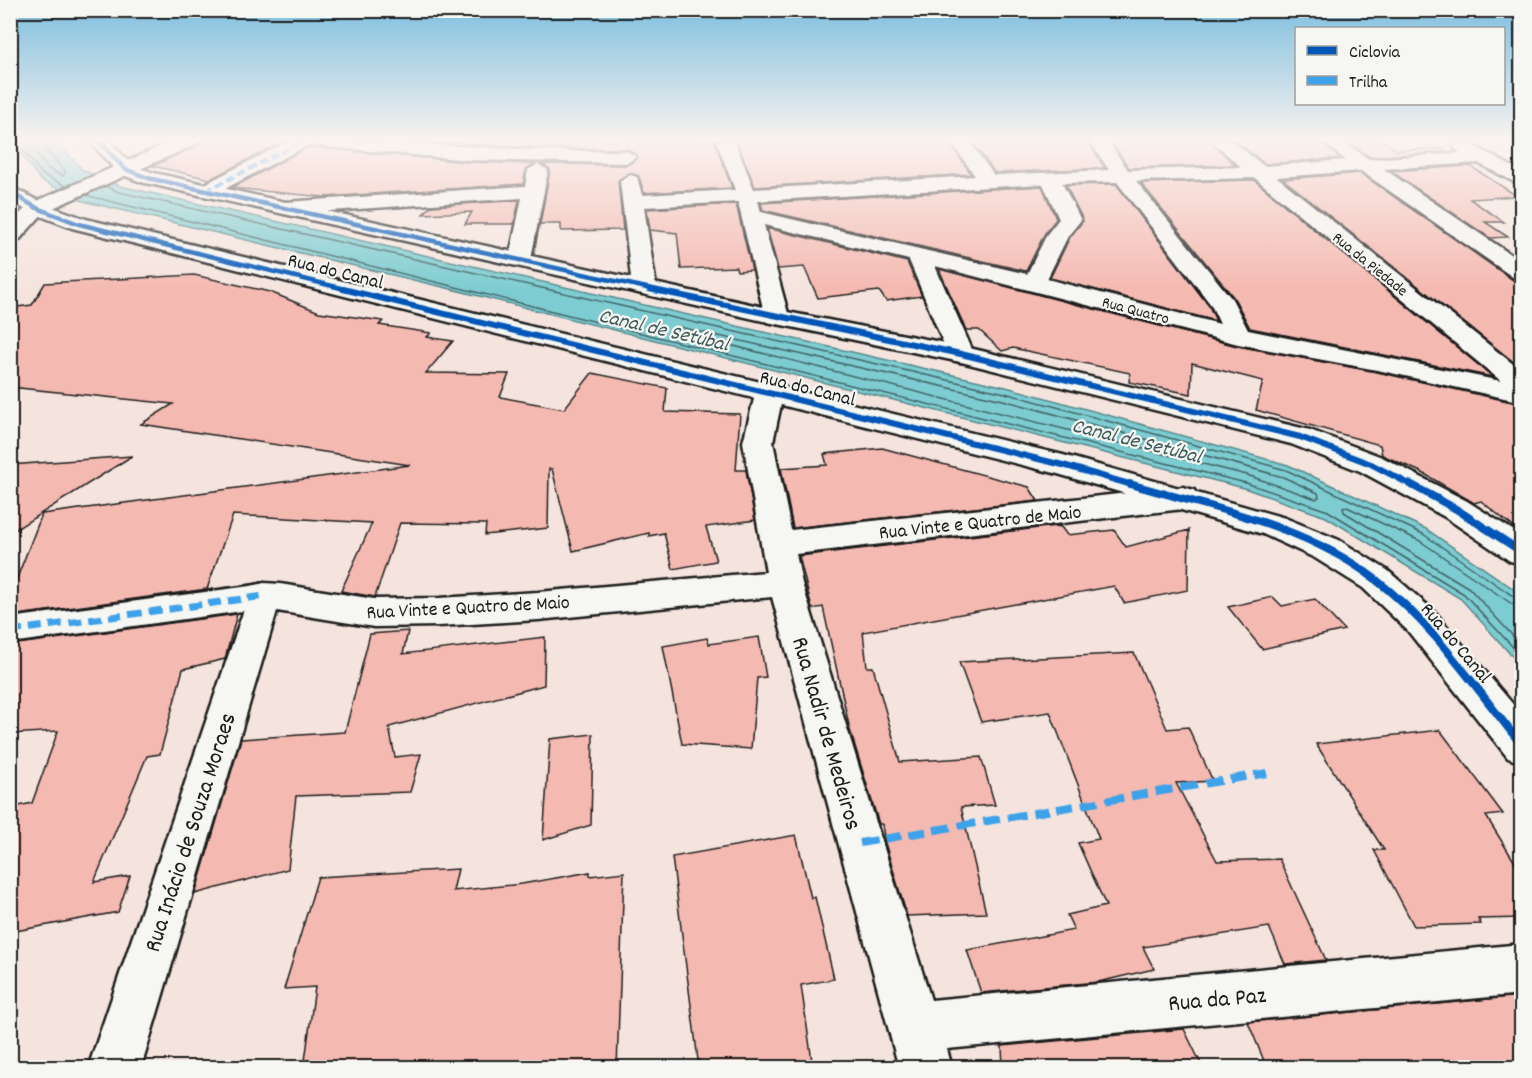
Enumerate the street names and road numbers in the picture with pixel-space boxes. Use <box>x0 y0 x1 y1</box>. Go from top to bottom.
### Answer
street label: Rua da Piedade <box>1327 227 1412 303</box>
street label: Rua do Canal <box>284 247 386 298</box>
street label: Rua Quatro <box>1099 291 1171 331</box>
street label: Rua do Canal <box>756 364 858 415</box>
street label: Rua Vinte e Quatro de Maio <box>878 499 1083 549</box>
street label: Rua Vinte e Quatro de Maio <box>366 590 571 628</box>
street label: Rua do Canal <box>1413 597 1497 691</box>
street label: Rua Nadir de Medeiros <box>781 633 869 835</box>
street label: Rua Inácio de Souza Moraes <box>137 709 247 957</box>
street label: Rua da Paz <box>1167 980 1268 1022</box>

